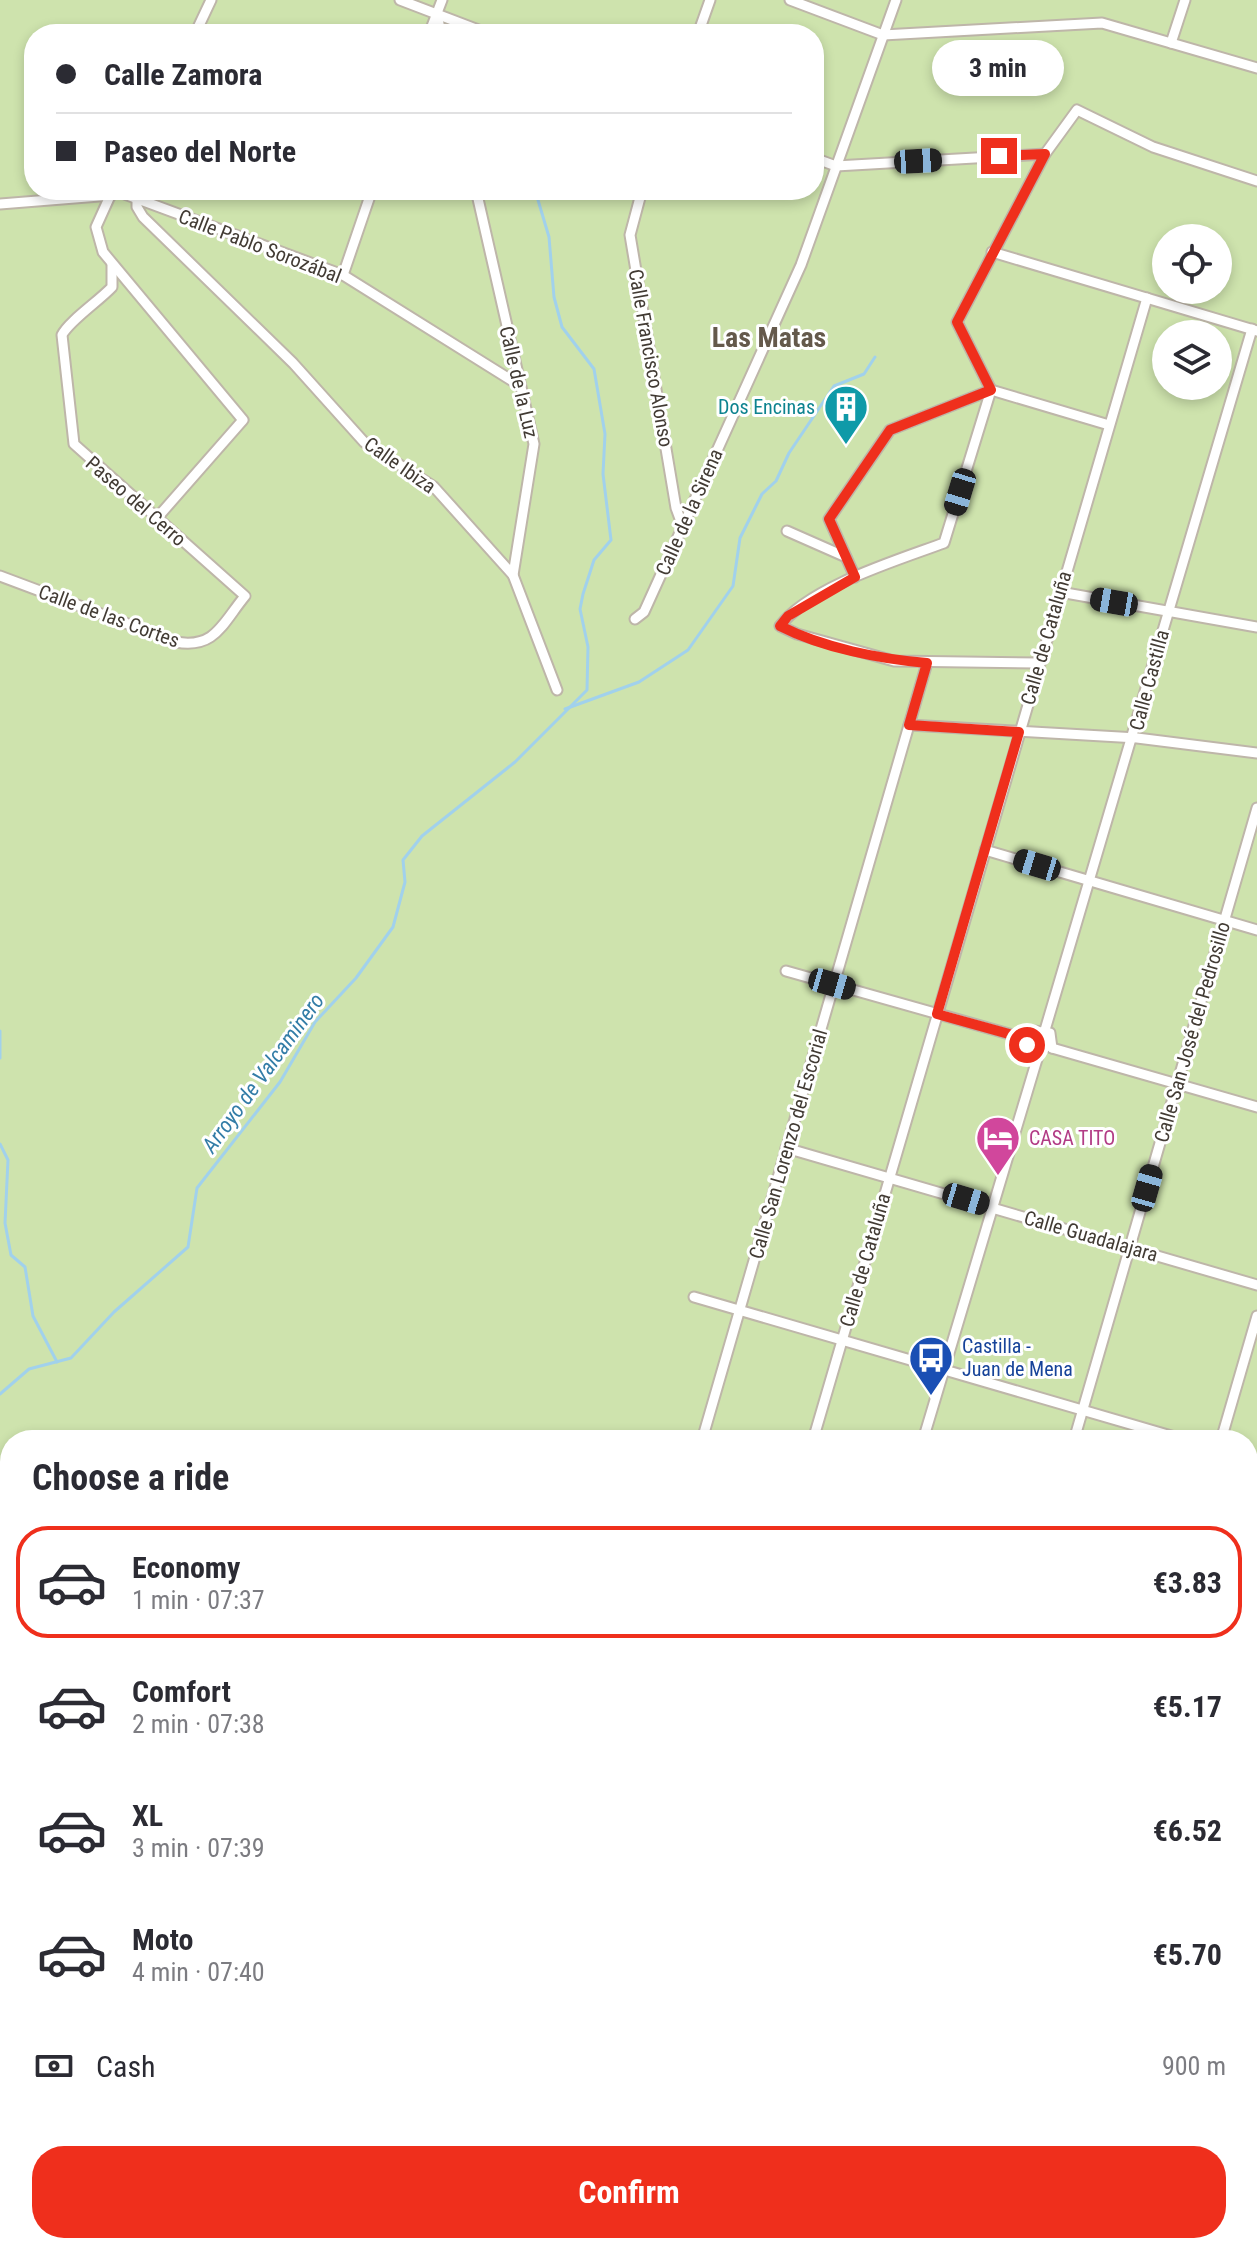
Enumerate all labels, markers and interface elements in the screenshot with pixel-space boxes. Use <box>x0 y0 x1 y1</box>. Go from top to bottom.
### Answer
callout: 3 min <box>933 40 1065 96</box>
text: 3 min <box>969 53 1027 83</box>
text: Calle Zamora <box>104 57 262 92</box>
text: Paseo del Norte <box>104 134 296 169</box>
route end <box>981 138 1017 174</box>
car <box>893 148 943 174</box>
street label: Calle Pablo Sorozábal <box>175 204 345 288</box>
map controls <box>1152 224 1232 400</box>
button: locate <box>1152 224 1232 304</box>
street label: Calle Francisco Alonso <box>624 267 678 449</box>
button: layers <box>1152 320 1232 400</box>
district label: Las Matas <box>712 321 826 354</box>
street label: Calle de la Luz <box>494 324 544 440</box>
building icon: Dos Encinas <box>822 383 870 446</box>
place label: Dos Encinas <box>718 395 815 419</box>
street label: Calle Ibiza <box>360 432 440 498</box>
street label: Calle de la Sirena <box>650 445 728 579</box>
street label: Paseo del Cerro <box>81 451 191 551</box>
car <box>942 466 978 518</box>
street label: Calle de Cataluña <box>1015 568 1077 708</box>
street label: Calle de las Cortes <box>35 579 183 653</box>
car <box>1088 586 1140 618</box>
street label: Calle Castilla <box>1124 627 1174 733</box>
car <box>1011 847 1063 883</box>
street label: Calle San José del Pedrosillo <box>1149 919 1235 1145</box>
car <box>806 966 858 1002</box>
water label: Arroyo de Valcaminero <box>196 989 329 1158</box>
street label: Calle San Lorenzo del Escorial <box>744 1026 832 1262</box>
route start <box>1009 1027 1045 1063</box>
hotel icon: CASA TITO <box>974 1114 1022 1177</box>
place label: CASA TITO <box>1029 1126 1115 1150</box>
car <box>1129 1162 1165 1214</box>
car <box>940 1181 992 1217</box>
street label: Calle de Cataluña <box>834 1190 896 1330</box>
street label: Calle Guadalajara <box>1021 1205 1161 1267</box>
bus stop icon: Castilla - Juan de Mena <box>907 1334 955 1397</box>
place label: Castilla - Juan de Mena <box>962 1334 1073 1381</box>
text: Choose a ride <box>32 1457 229 1499</box>
icon: car <box>36 1546 108 1618</box>
text: Economy <box>132 1550 240 1585</box>
text: €3.83 <box>1153 1565 1222 1600</box>
text: 1 min · 07:37 <box>132 1585 265 1615</box>
icon: car <box>36 1670 108 1742</box>
text: Comfort <box>132 1674 231 1709</box>
text: €5.17 <box>1153 1689 1222 1724</box>
text: 2 min · 07:38 <box>132 1709 265 1739</box>
icon: car <box>36 1794 108 1866</box>
text: XL <box>132 1798 163 1833</box>
text: €6.52 <box>1153 1813 1222 1848</box>
text: 3 min · 07:39 <box>132 1833 265 1863</box>
icon: car <box>36 1918 108 1990</box>
text: Moto <box>132 1922 193 1957</box>
text: €5.70 <box>1153 1937 1222 1972</box>
text: 4 min · 07:40 <box>132 1957 265 1987</box>
icon: cash <box>32 2044 76 2088</box>
text: Cash <box>96 2049 156 2084</box>
text: 900 m <box>1162 2051 1226 2081</box>
button: Confirm <box>32 2146 1226 2238</box>

